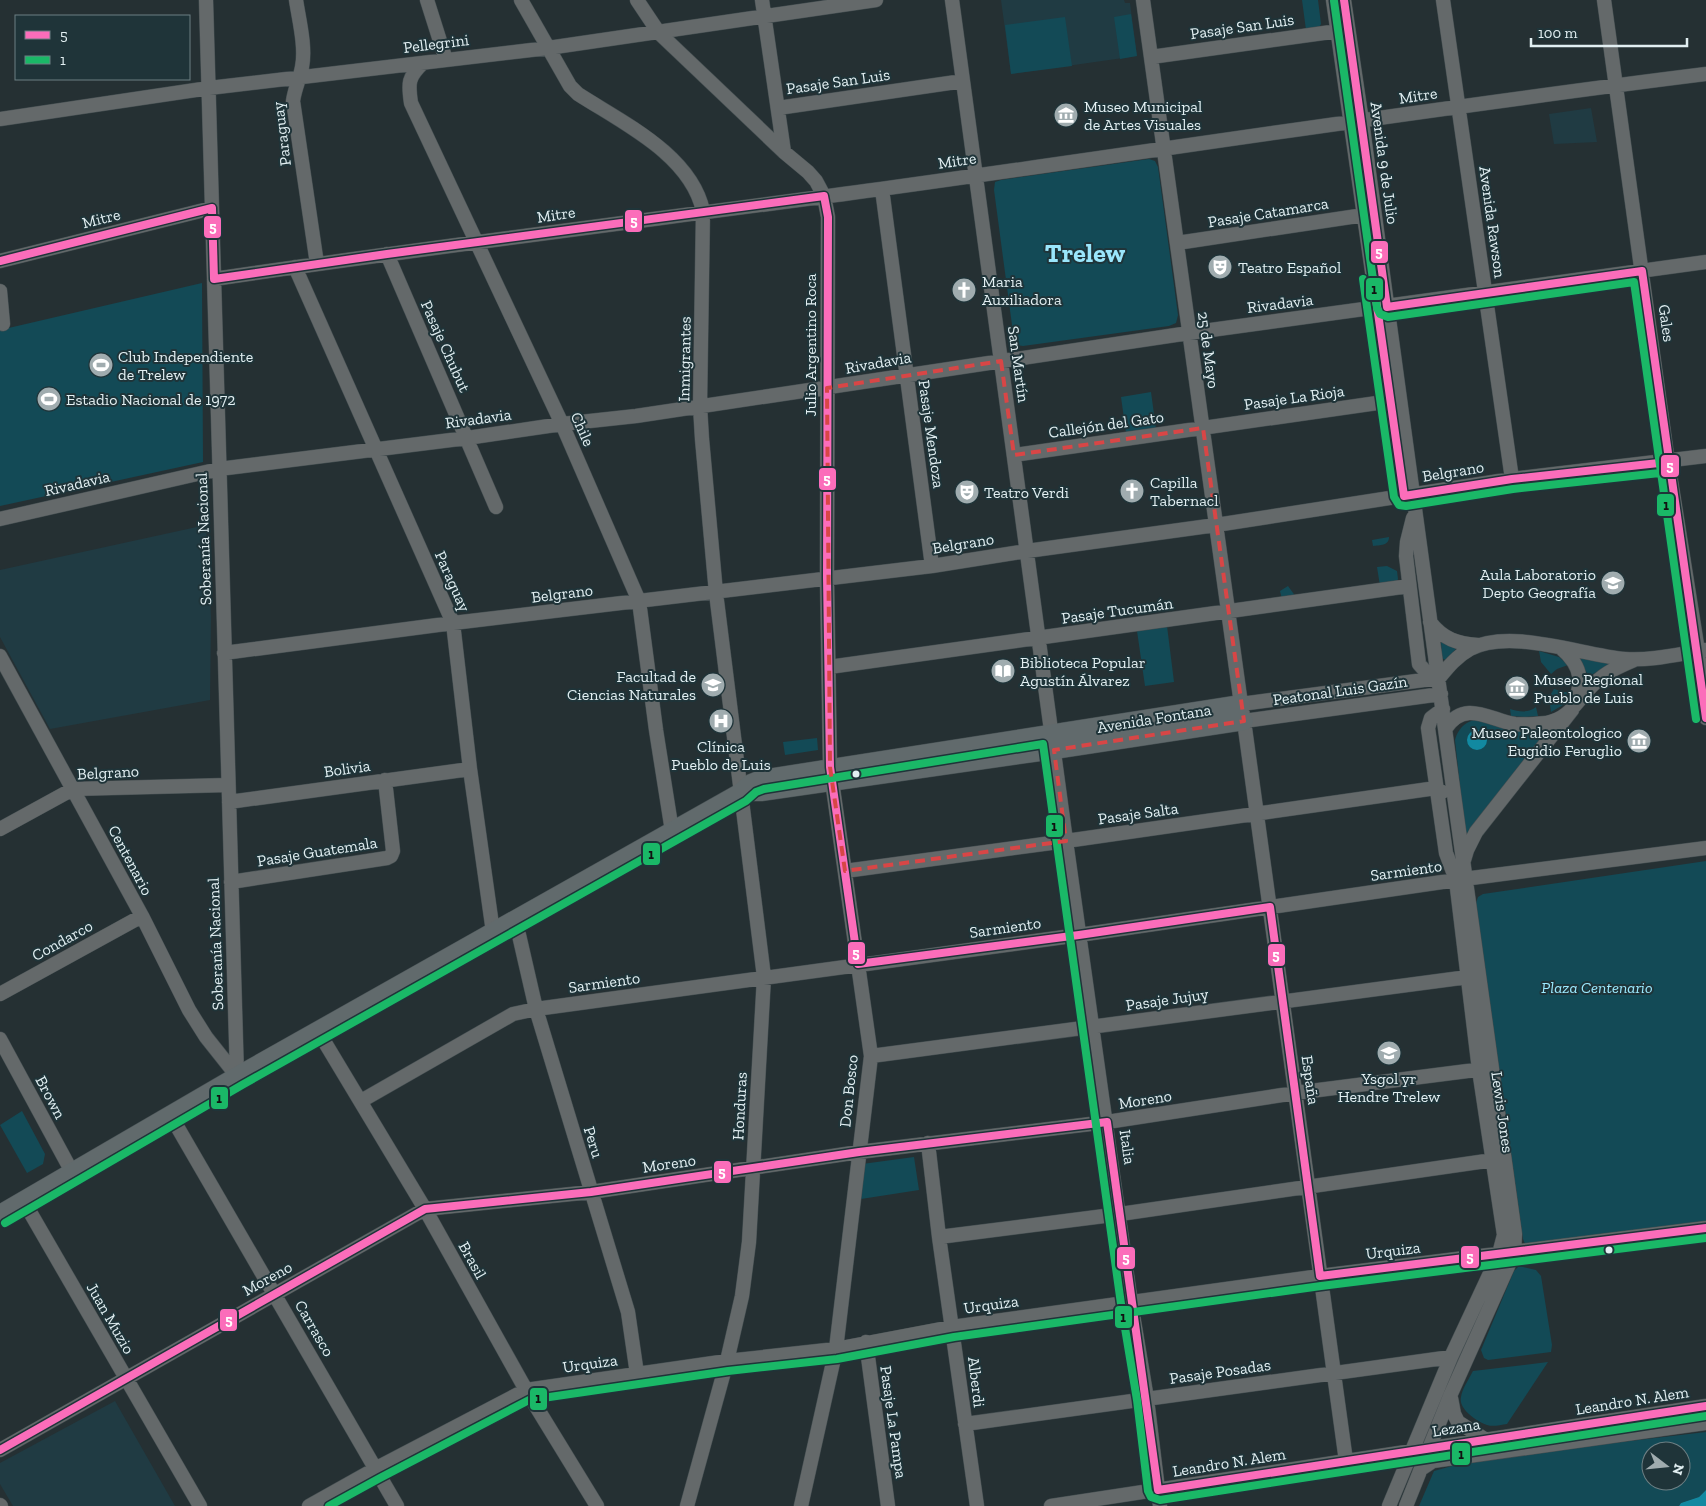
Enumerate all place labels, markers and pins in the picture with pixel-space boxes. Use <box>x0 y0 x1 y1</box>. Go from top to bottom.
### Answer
place label: Museo Municipal de Artes Visuales <box>1084 97 1202 134</box>
museum icon: Museo Municipal de Artes Visuales <box>1053 102 1079 128</box>
theatre icon: Teatro Español <box>1207 254 1233 280</box>
place label: Teatro Español <box>1238 258 1341 277</box>
place label: Maria Auxiliadora <box>982 272 1062 309</box>
church icon: Maria Auxiliadora <box>951 277 977 303</box>
place label: Club Independiente de Trelew <box>118 347 253 384</box>
sports icon: Club Independiente de Trelew <box>88 352 114 378</box>
sports icon: Estadio Nacional de 1972 <box>36 386 62 412</box>
place label: Estadio Nacional de 1972 <box>66 390 236 409</box>
place label: Capilla Tabernacl <box>1150 473 1219 510</box>
church icon: Capilla Tabernacl <box>1119 478 1145 504</box>
theatre icon: Teatro Verdi <box>954 479 980 505</box>
place label: Teatro Verdi <box>984 483 1069 502</box>
place label: Aula Laboratorio Depto Geografía <box>1480 565 1596 602</box>
school or university icon: Aula Laboratorio Depto Geografía <box>1600 570 1626 596</box>
place label: Biblioteca Popular Agustín Álvarez <box>1020 653 1146 690</box>
library icon: Biblioteca Popular Agustín Álvarez <box>990 658 1016 684</box>
place label: Facultad de Ciencias Naturales <box>567 667 696 704</box>
place label: Museo Regional Pueblo de Luis <box>1534 670 1643 707</box>
school or university icon: Facultad de Ciencias Naturales <box>700 672 726 698</box>
museum icon: Museo Regional Pueblo de Luis <box>1504 675 1530 701</box>
hospital icon: Clínica Pueblo de Luis <box>708 708 734 734</box>
place label: Museo Paleontologico Eugidio Feruglio <box>1471 723 1622 760</box>
museum icon: Museo Paleontologico Eugidio Feruglio <box>1626 728 1652 754</box>
place label: Clínica Pueblo de Luis <box>671 737 771 774</box>
unlabelled marker <box>851 769 861 779</box>
school or university icon: Ysgol yr Hendre Trelew <box>1376 1040 1402 1066</box>
place label: Ysgol yr Hendre Trelew <box>1338 1069 1441 1106</box>
unlabelled marker <box>1604 1245 1614 1255</box>

